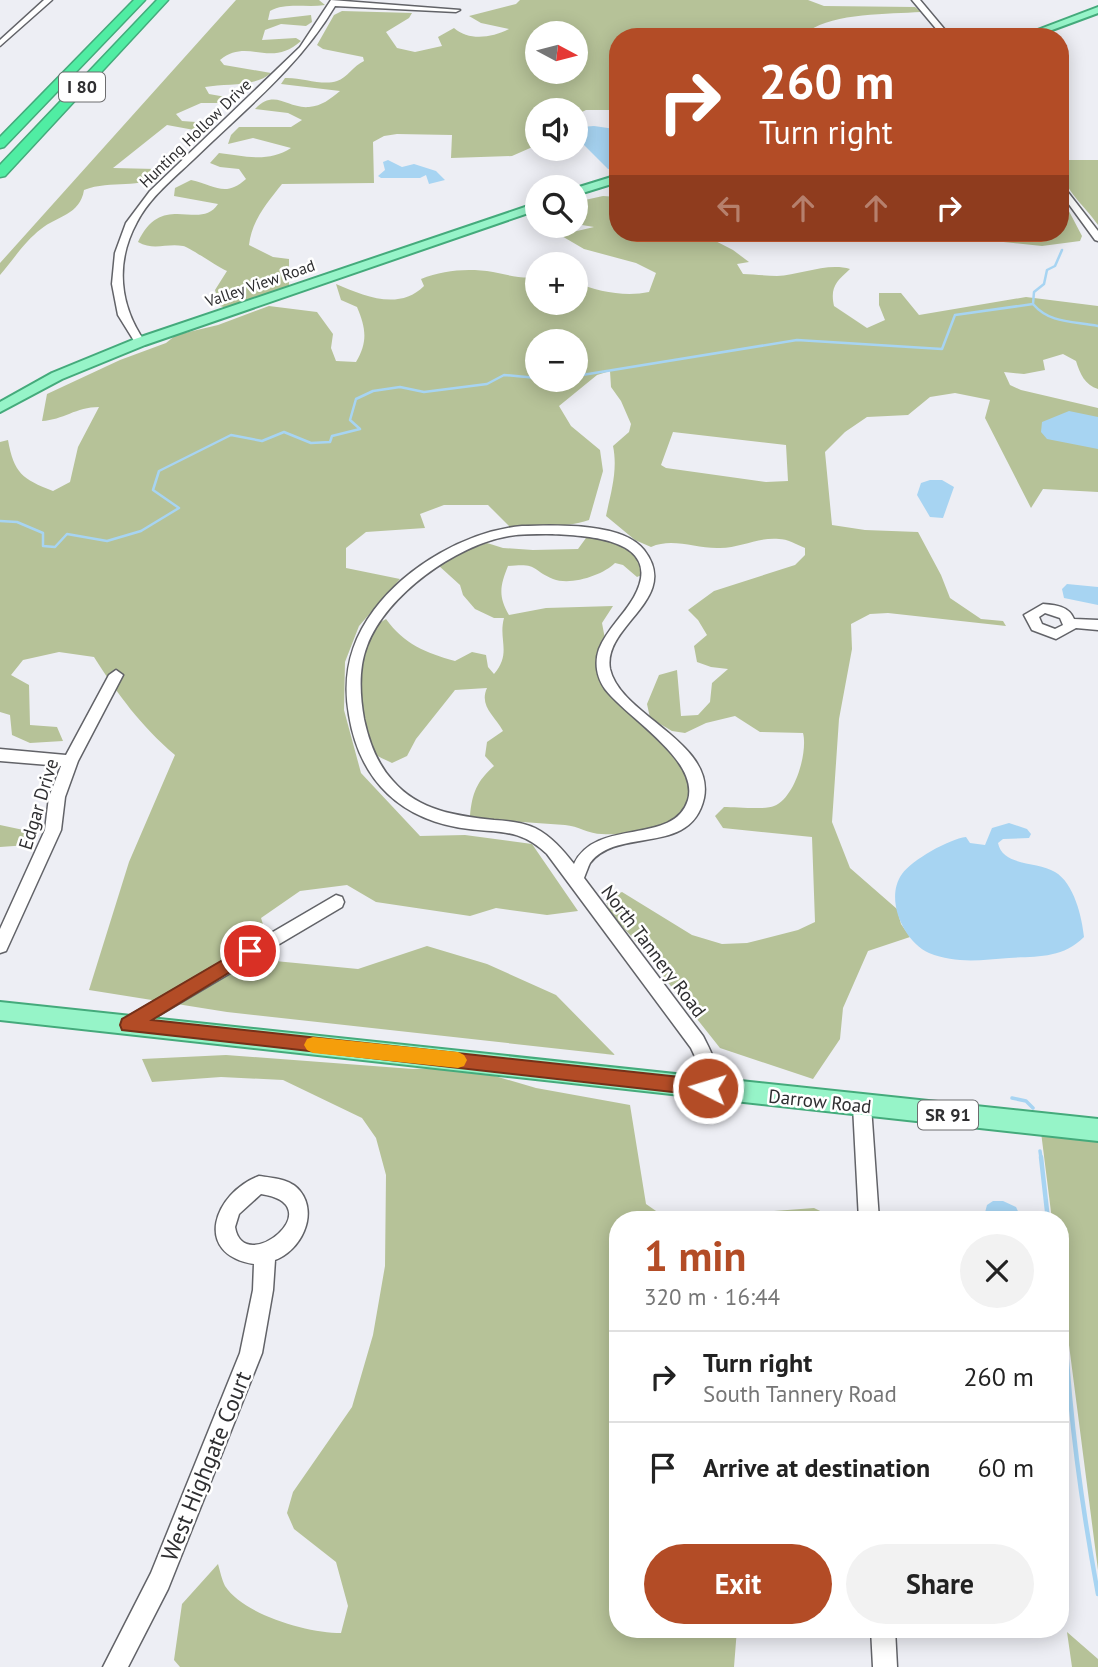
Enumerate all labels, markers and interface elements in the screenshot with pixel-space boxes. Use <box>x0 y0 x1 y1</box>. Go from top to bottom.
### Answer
north arrow <box>525 21 588 84</box>
map controls <box>525 21 588 392</box>
text: 260 m <box>759 49 894 113</box>
icon: right <box>644 56 735 147</box>
road number: I 80 <box>59 72 105 102</box>
street label: Hunting Hollow Drive <box>135 74 255 192</box>
button: sound <box>525 98 588 161</box>
text: Turn right <box>759 111 893 153</box>
button: search <box>525 175 588 238</box>
icon: left <box>711 189 749 227</box>
icon: ahead <box>784 189 822 227</box>
icon: ahead <box>857 189 895 227</box>
icon: right <box>930 189 968 227</box>
button: + <box>525 252 588 315</box>
street label: Valley View Road <box>201 255 318 311</box>
button: − <box>525 329 588 392</box>
street label: Edgar Drive <box>13 755 63 853</box>
street label: North Tannery Road <box>596 880 712 1022</box>
pin <box>220 921 280 981</box>
icon: arrive <box>231 932 269 970</box>
position arrow <box>671 1051 745 1125</box>
street label: Darrow Road <box>767 1084 873 1118</box>
road number: SR 91 <box>918 1100 978 1130</box>
text: 1 min <box>644 1228 746 1283</box>
button: close <box>960 1234 1034 1308</box>
text: 320 m · 16:44 <box>644 1282 780 1311</box>
text: Turn right <box>703 1346 812 1379</box>
icon: right <box>644 1358 682 1396</box>
text: 260 m <box>963 1360 1034 1393</box>
street label: West Highgate Court <box>154 1366 257 1565</box>
text: South Tannery Road <box>703 1379 897 1408</box>
icon: arrive <box>644 1449 682 1487</box>
text: Arrive at destination <box>703 1451 930 1484</box>
text: 60 m <box>978 1451 1034 1484</box>
button: Exit <box>644 1544 832 1624</box>
button: Share <box>846 1544 1034 1624</box>

